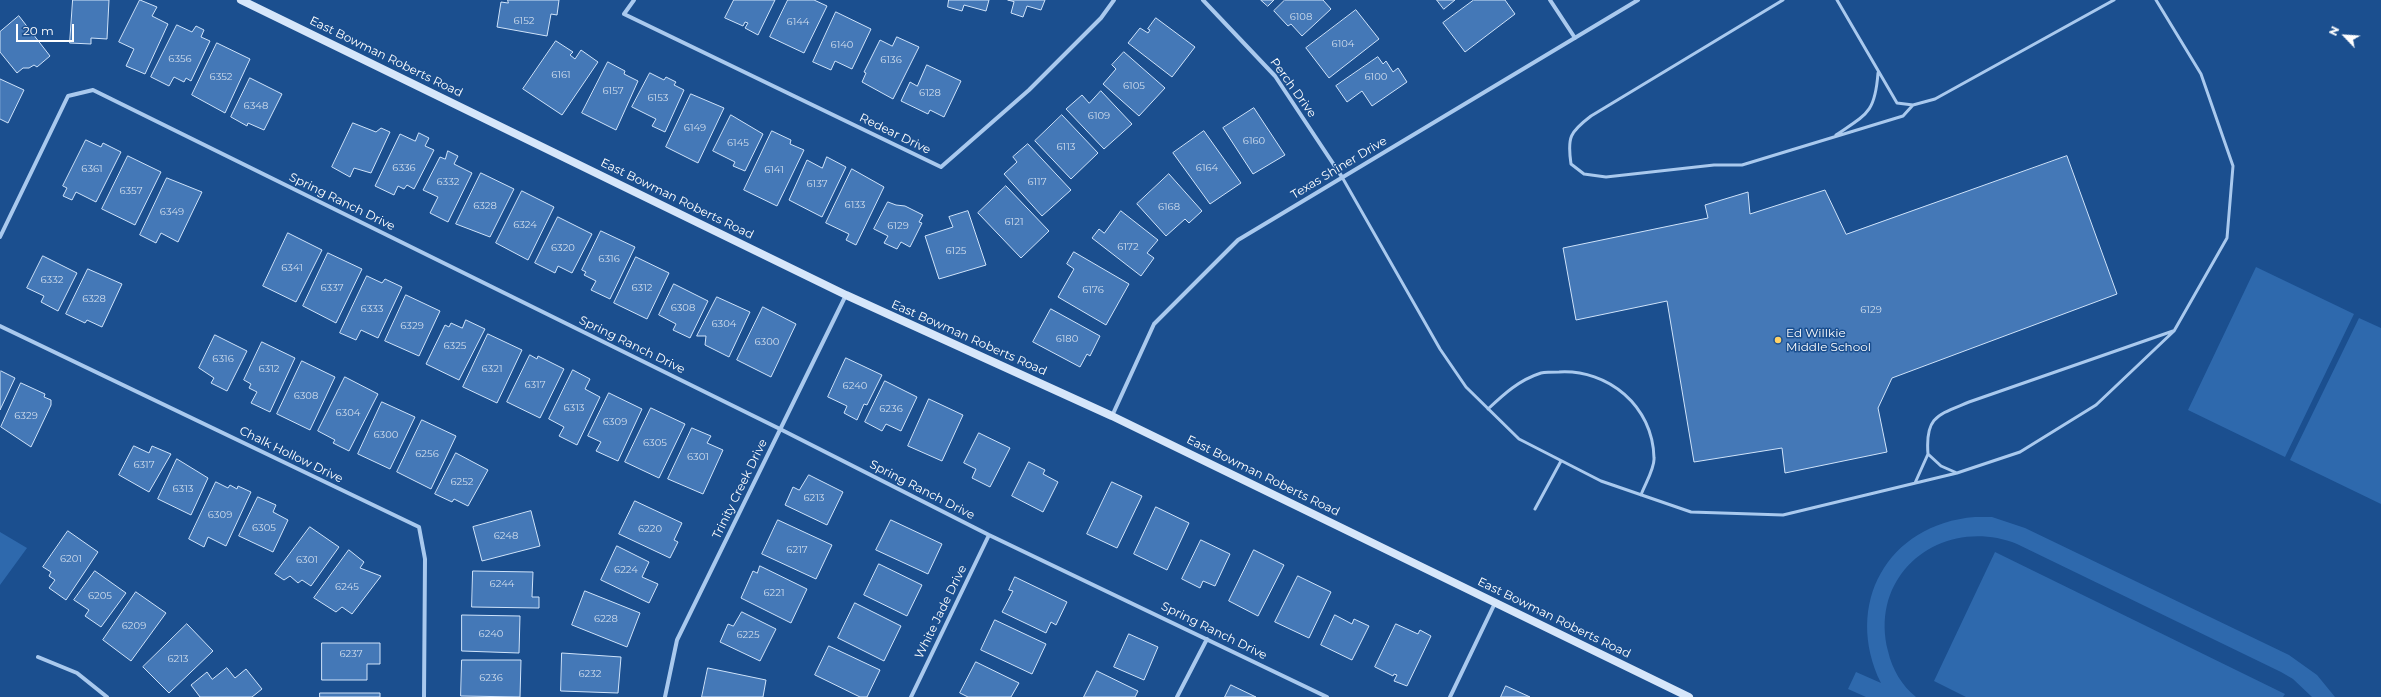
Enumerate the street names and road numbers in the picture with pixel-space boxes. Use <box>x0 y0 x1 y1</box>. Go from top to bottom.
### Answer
street label: East Bowman Roberts Road <box>307 14 465 100</box>
street label: Perch Drive <box>1267 56 1319 120</box>
street label: Redear Drive <box>857 111 933 157</box>
street label: Texas Shiner Drive <box>1289 134 1389 202</box>
street label: East Bowman Roberts Road <box>598 156 756 242</box>
street label: Spring Ranch Drive <box>287 170 397 234</box>
street label: East Bowman Roberts Road <box>889 297 1049 379</box>
street label: Spring Ranch Drive <box>577 313 687 377</box>
street label: Chalk Hollow Drive <box>237 424 345 486</box>
street label: East Bowman Roberts Road <box>1184 433 1342 519</box>
street label: Trinity Creek Drive <box>710 437 770 541</box>
street label: Spring Ranch Drive <box>867 457 977 523</box>
street label: White Jade Drive <box>912 563 970 661</box>
street label: East Bowman Roberts Road <box>1475 575 1633 661</box>
street label: Spring Ranch Drive <box>1159 599 1269 663</box>

